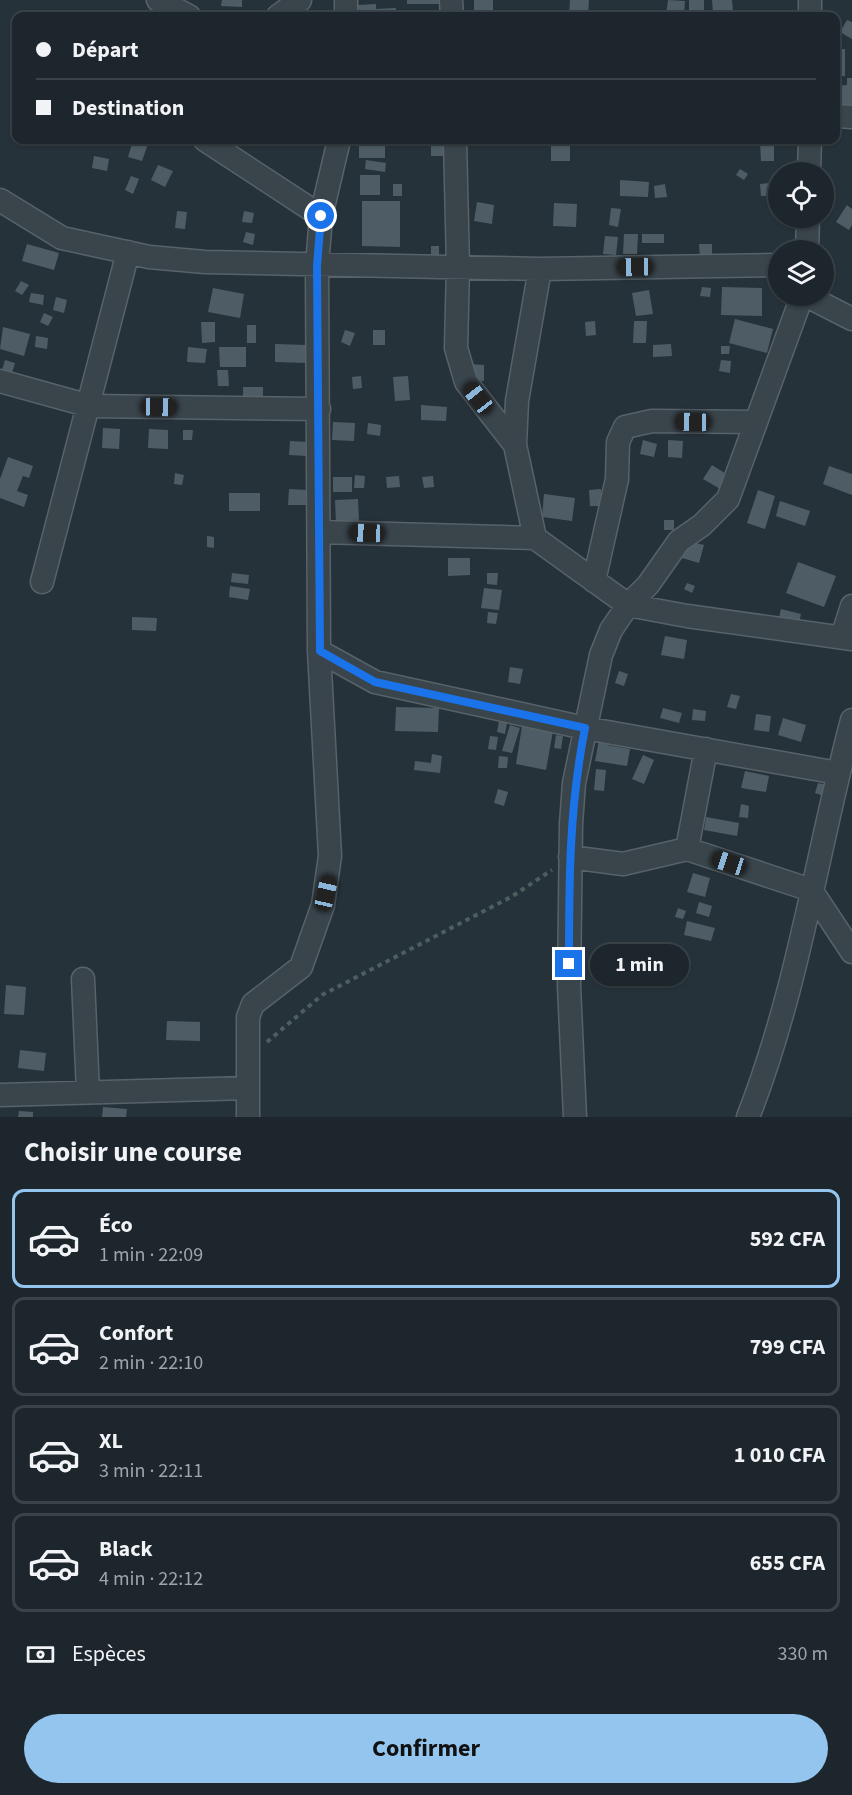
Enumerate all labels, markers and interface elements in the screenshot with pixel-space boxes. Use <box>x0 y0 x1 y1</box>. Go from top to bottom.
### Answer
text: Départ <box>72 34 139 66</box>
text: Destination <box>72 92 184 124</box>
map controls <box>768 162 834 306</box>
button: locate <box>768 162 834 228</box>
route start <box>307 202 334 229</box>
button: layers <box>768 240 834 306</box>
car <box>617 258 653 276</box>
car <box>460 378 496 418</box>
car <box>141 398 177 416</box>
car <box>675 413 711 431</box>
car <box>349 523 385 543</box>
car <box>709 849 749 877</box>
car <box>313 873 339 913</box>
callout: 1 min <box>590 943 689 985</box>
route end <box>555 950 582 977</box>
text: 1 min <box>615 951 664 979</box>
text: Choisir une course <box>24 1133 242 1172</box>
text: Éco <box>99 1209 133 1241</box>
icon: car <box>27 1212 81 1266</box>
text: 592 CFA <box>750 1223 825 1255</box>
text: 1 min · 22:09 <box>99 1241 203 1269</box>
text: Confort <box>99 1317 173 1349</box>
icon: car <box>27 1320 81 1374</box>
text: 799 CFA <box>750 1331 825 1363</box>
text: 2 min · 22:10 <box>99 1349 203 1377</box>
text: XL <box>99 1425 123 1457</box>
icon: car <box>27 1428 81 1482</box>
text: 1 010 CFA <box>734 1439 825 1471</box>
text: 3 min · 22:11 <box>99 1457 203 1485</box>
text: Black <box>99 1533 153 1565</box>
icon: car <box>27 1536 81 1590</box>
text: 655 CFA <box>750 1547 825 1579</box>
text: 4 min · 22:12 <box>99 1565 203 1593</box>
icon: cash <box>24 1638 57 1671</box>
text: Espèces <box>72 1638 146 1670</box>
text: 330 m <box>778 1640 828 1668</box>
button: Confirmer <box>24 1714 828 1783</box>

